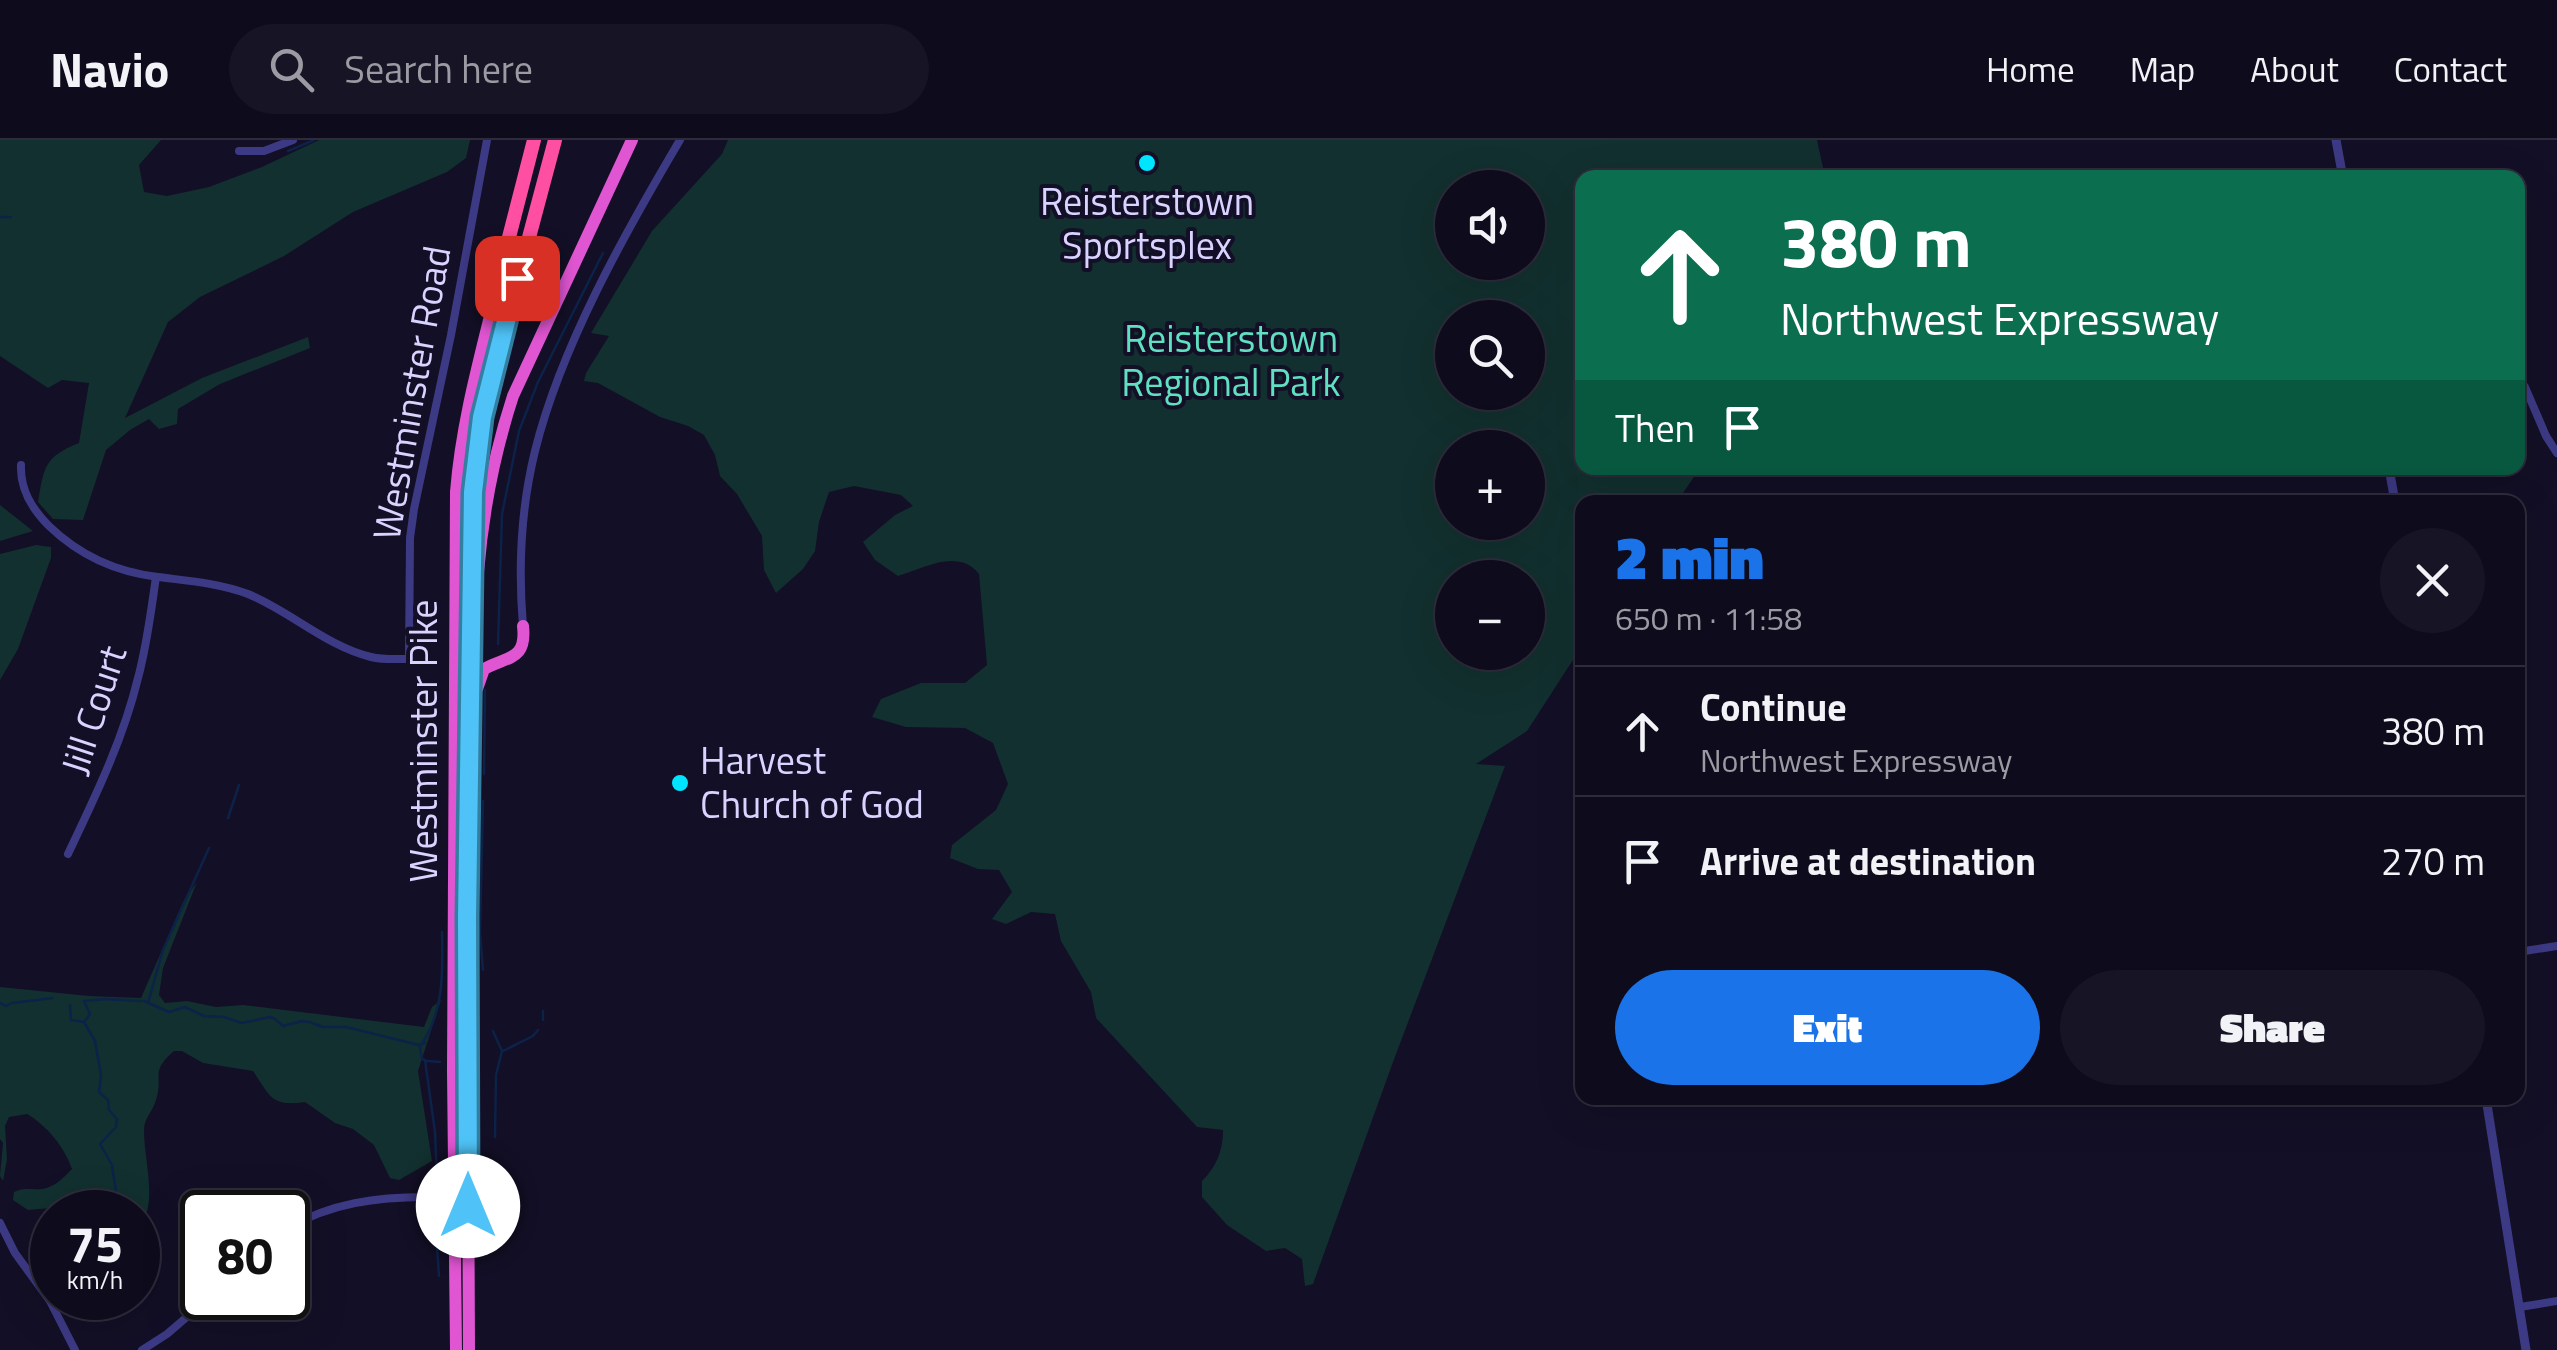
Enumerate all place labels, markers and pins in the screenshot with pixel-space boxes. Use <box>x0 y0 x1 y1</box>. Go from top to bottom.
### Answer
marker: Reisterstown Sportsplex <box>1136 152 1158 174</box>
place label: Reisterstown Sportsplex <box>1040 172 1254 274</box>
pin <box>475 236 560 321</box>
place label: Harvest Church of God <box>700 731 924 833</box>
marker: Harvest Church of God <box>669 772 691 794</box>

